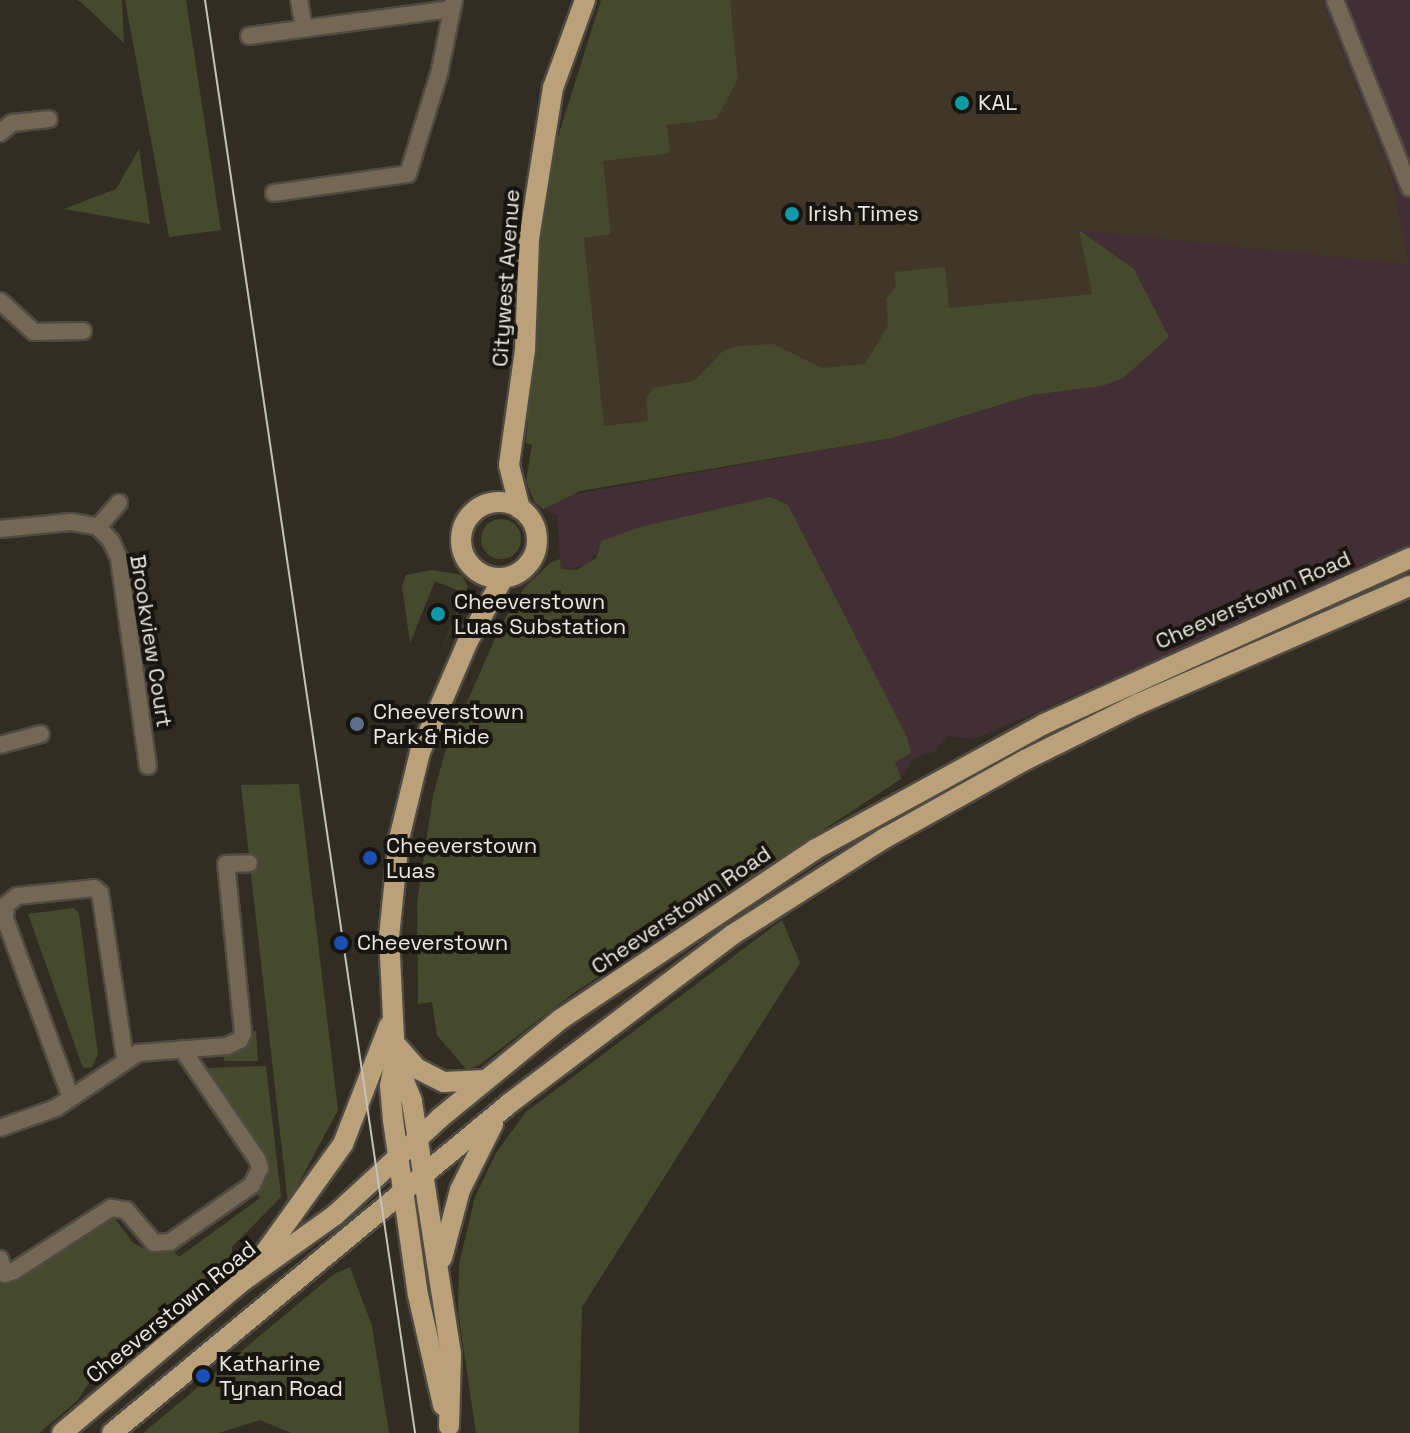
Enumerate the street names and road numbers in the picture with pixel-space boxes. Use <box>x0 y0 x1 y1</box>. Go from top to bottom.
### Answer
street label: Citywest Avenue <box>487 188 525 368</box>
street label: Cheeverstown Road <box>1151 545 1355 655</box>
street label: Brookview Court <box>124 553 178 729</box>
street label: Cheeverstown Road <box>586 840 776 980</box>
street label: Cheeverstown Road <box>81 1235 261 1389</box>

